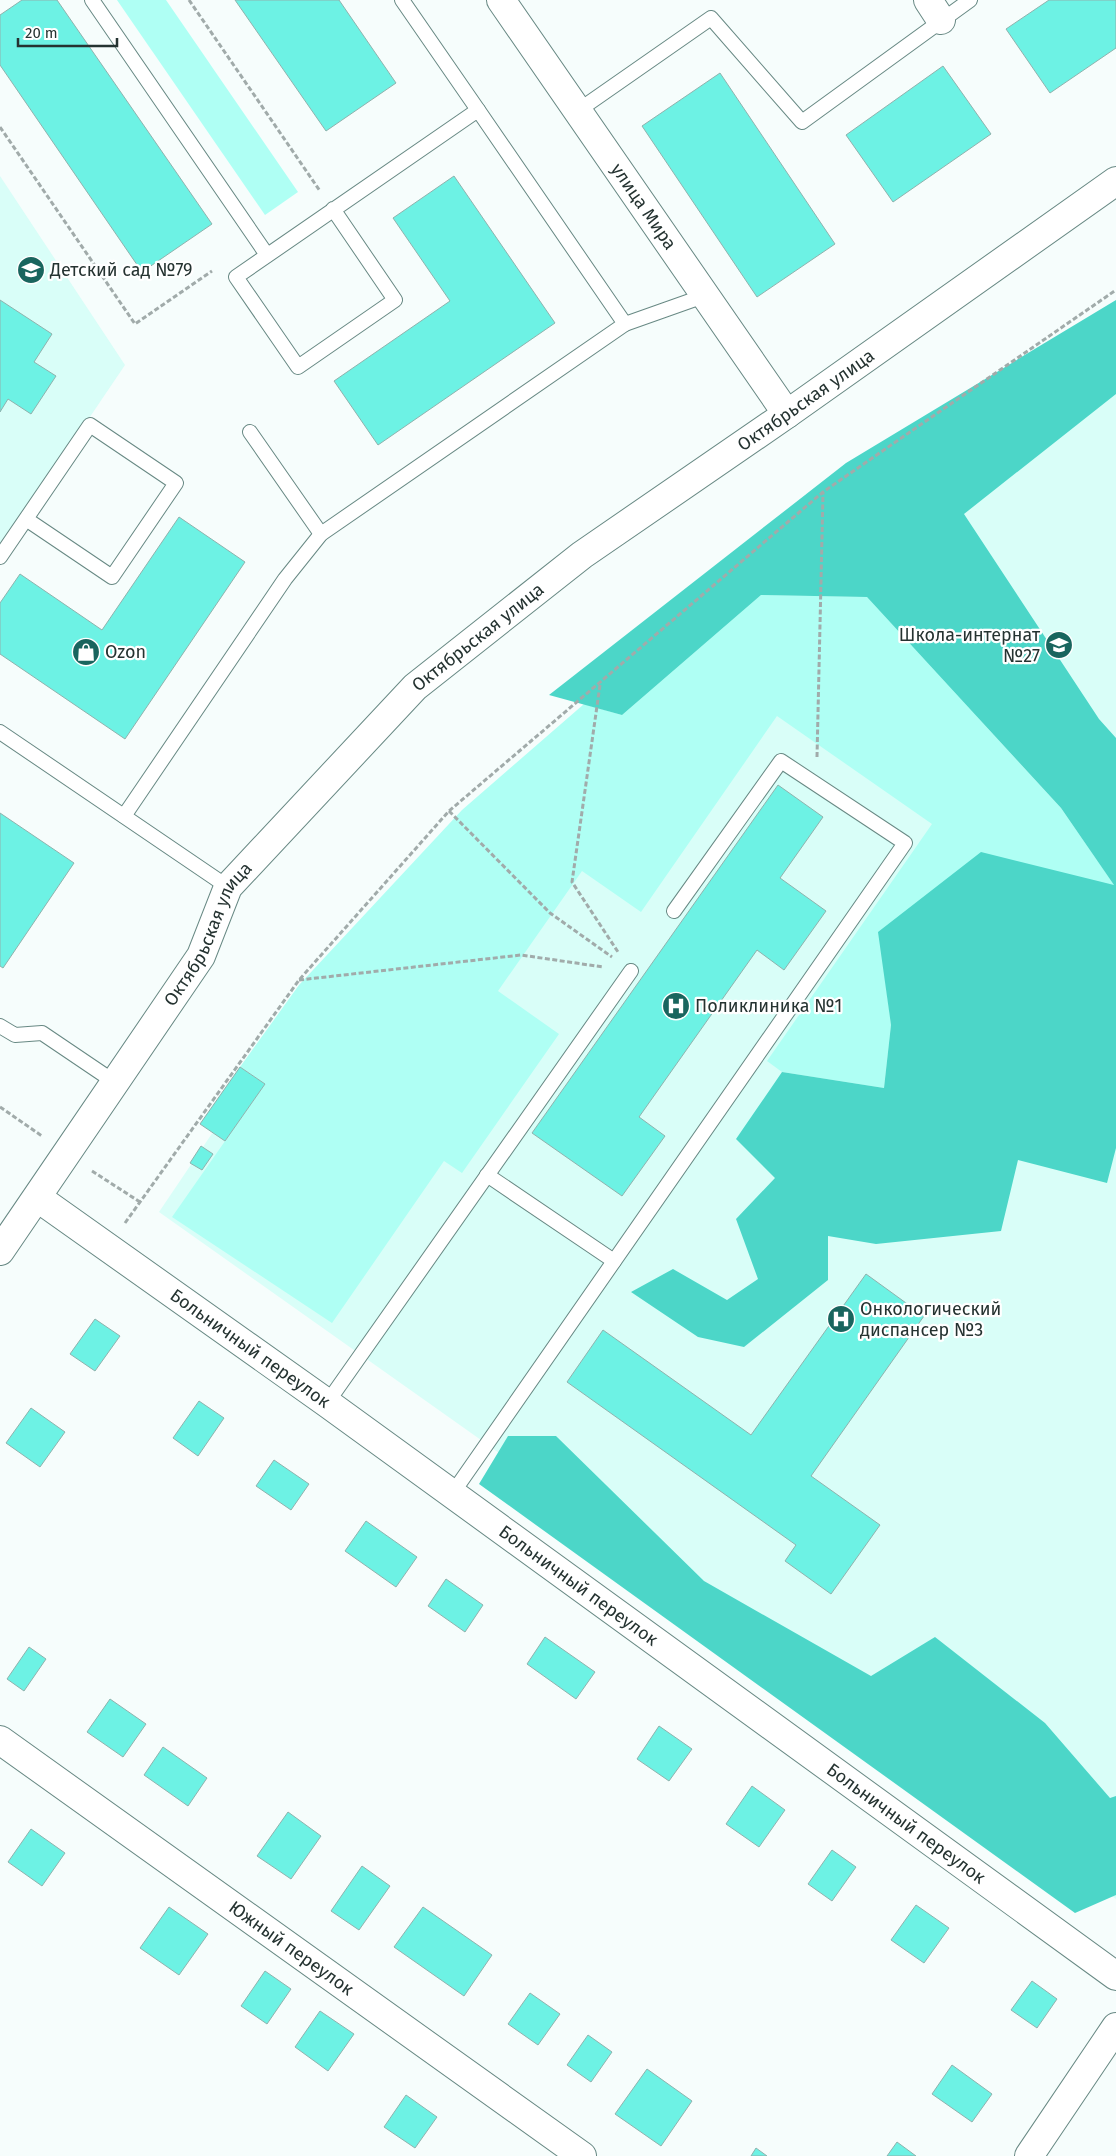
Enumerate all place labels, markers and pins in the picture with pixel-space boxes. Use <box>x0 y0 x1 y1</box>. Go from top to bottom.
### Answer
school or university icon: Детский сад №79 <box>16 255 46 285</box>
place label: Детский сад №79 <box>49 259 193 281</box>
place label: Школа-интернат №27 <box>899 624 1041 667</box>
school or university icon: Школа-интернат №27 <box>1044 630 1074 660</box>
shop icon: Ozon <box>71 637 101 667</box>
place label: Ozon <box>105 641 146 663</box>
hospital icon: Поликлиника №1 <box>661 991 691 1021</box>
place label: Поликлиника №1 <box>695 995 842 1017</box>
place label: Онкологический диспансер №3 <box>860 1298 1001 1341</box>
hospital icon: Онкологический диспансер №3 <box>826 1304 856 1334</box>

